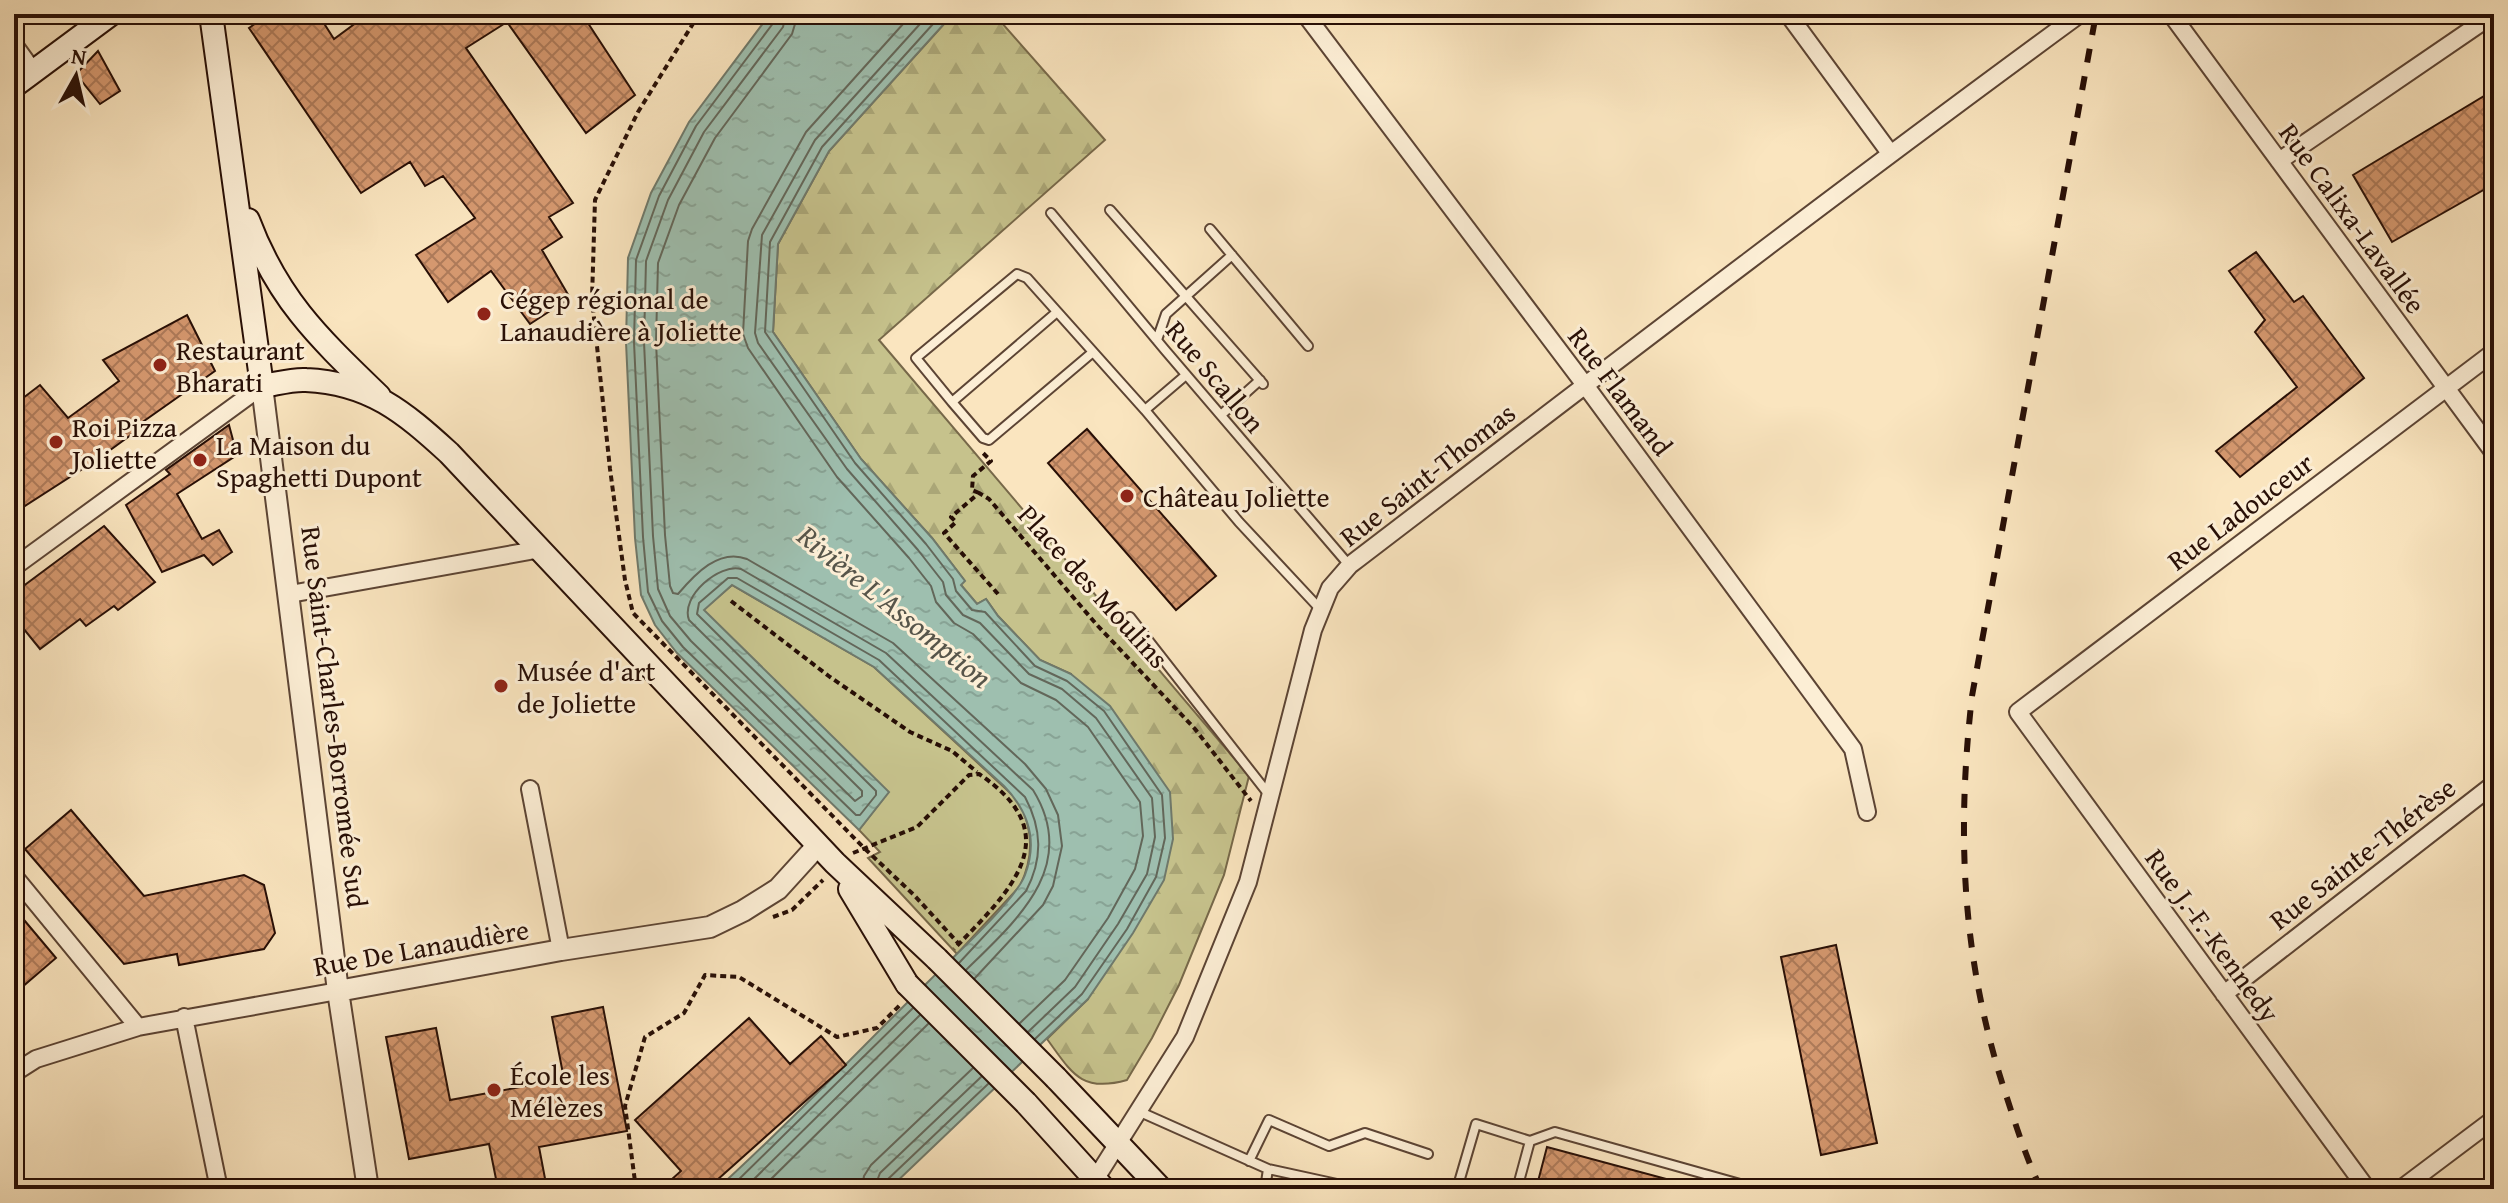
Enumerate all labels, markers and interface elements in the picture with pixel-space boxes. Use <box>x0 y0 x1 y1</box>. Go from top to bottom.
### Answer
north arrow <box>36 36 116 116</box>
text: N <box>69 39 89 73</box>
street label: Rue Calixa-Lavallée <box>2270 114 2436 322</box>
place label: Cégep régional de Lanaudière à Joliette <box>500 278 742 351</box>
marker: Cégep régional de Lanaudière à Joliette <box>475 305 493 323</box>
street label: Rue Scallon <box>1157 311 1275 441</box>
street label: Rue Flamand <box>1559 318 1683 464</box>
place label: Restaurant Bharati <box>176 329 305 402</box>
marker: Restaurant Bharati <box>151 356 169 374</box>
street label: Rue Saint-Thomas <box>1330 392 1524 556</box>
place label: Roi Pizza Joliette <box>69 406 178 479</box>
place label: La Maison du Spaghetti Dupont <box>216 424 422 497</box>
marker: Roi Pizza Joliette <box>47 433 65 451</box>
street label: Rue Ladouceur <box>2158 442 2322 580</box>
marker: La Maison du Spaghetti Dupont <box>191 451 209 469</box>
place label: Château Joliette <box>1143 476 1330 517</box>
marker: Château Joliette <box>1118 487 1136 505</box>
street label: Place des Moulins <box>1009 495 1179 677</box>
water label: Rivière L'Assomption <box>787 513 1002 698</box>
street label: Rue Saint-Charles-Borromée Sud <box>291 524 379 910</box>
place label: Musée d'art de Joliette <box>517 650 656 723</box>
marker: Musée d'art de Joliette <box>492 677 510 695</box>
street label: Rue Sainte-Thérèse <box>2260 767 2464 939</box>
street label: Rue J.-F.-Kennedy <box>2136 840 2290 1031</box>
street label: Rue De Lanaudière <box>310 908 532 986</box>
place label: École les Mélèzes <box>510 1054 610 1127</box>
marker: École les Mélèzes <box>485 1081 503 1099</box>

